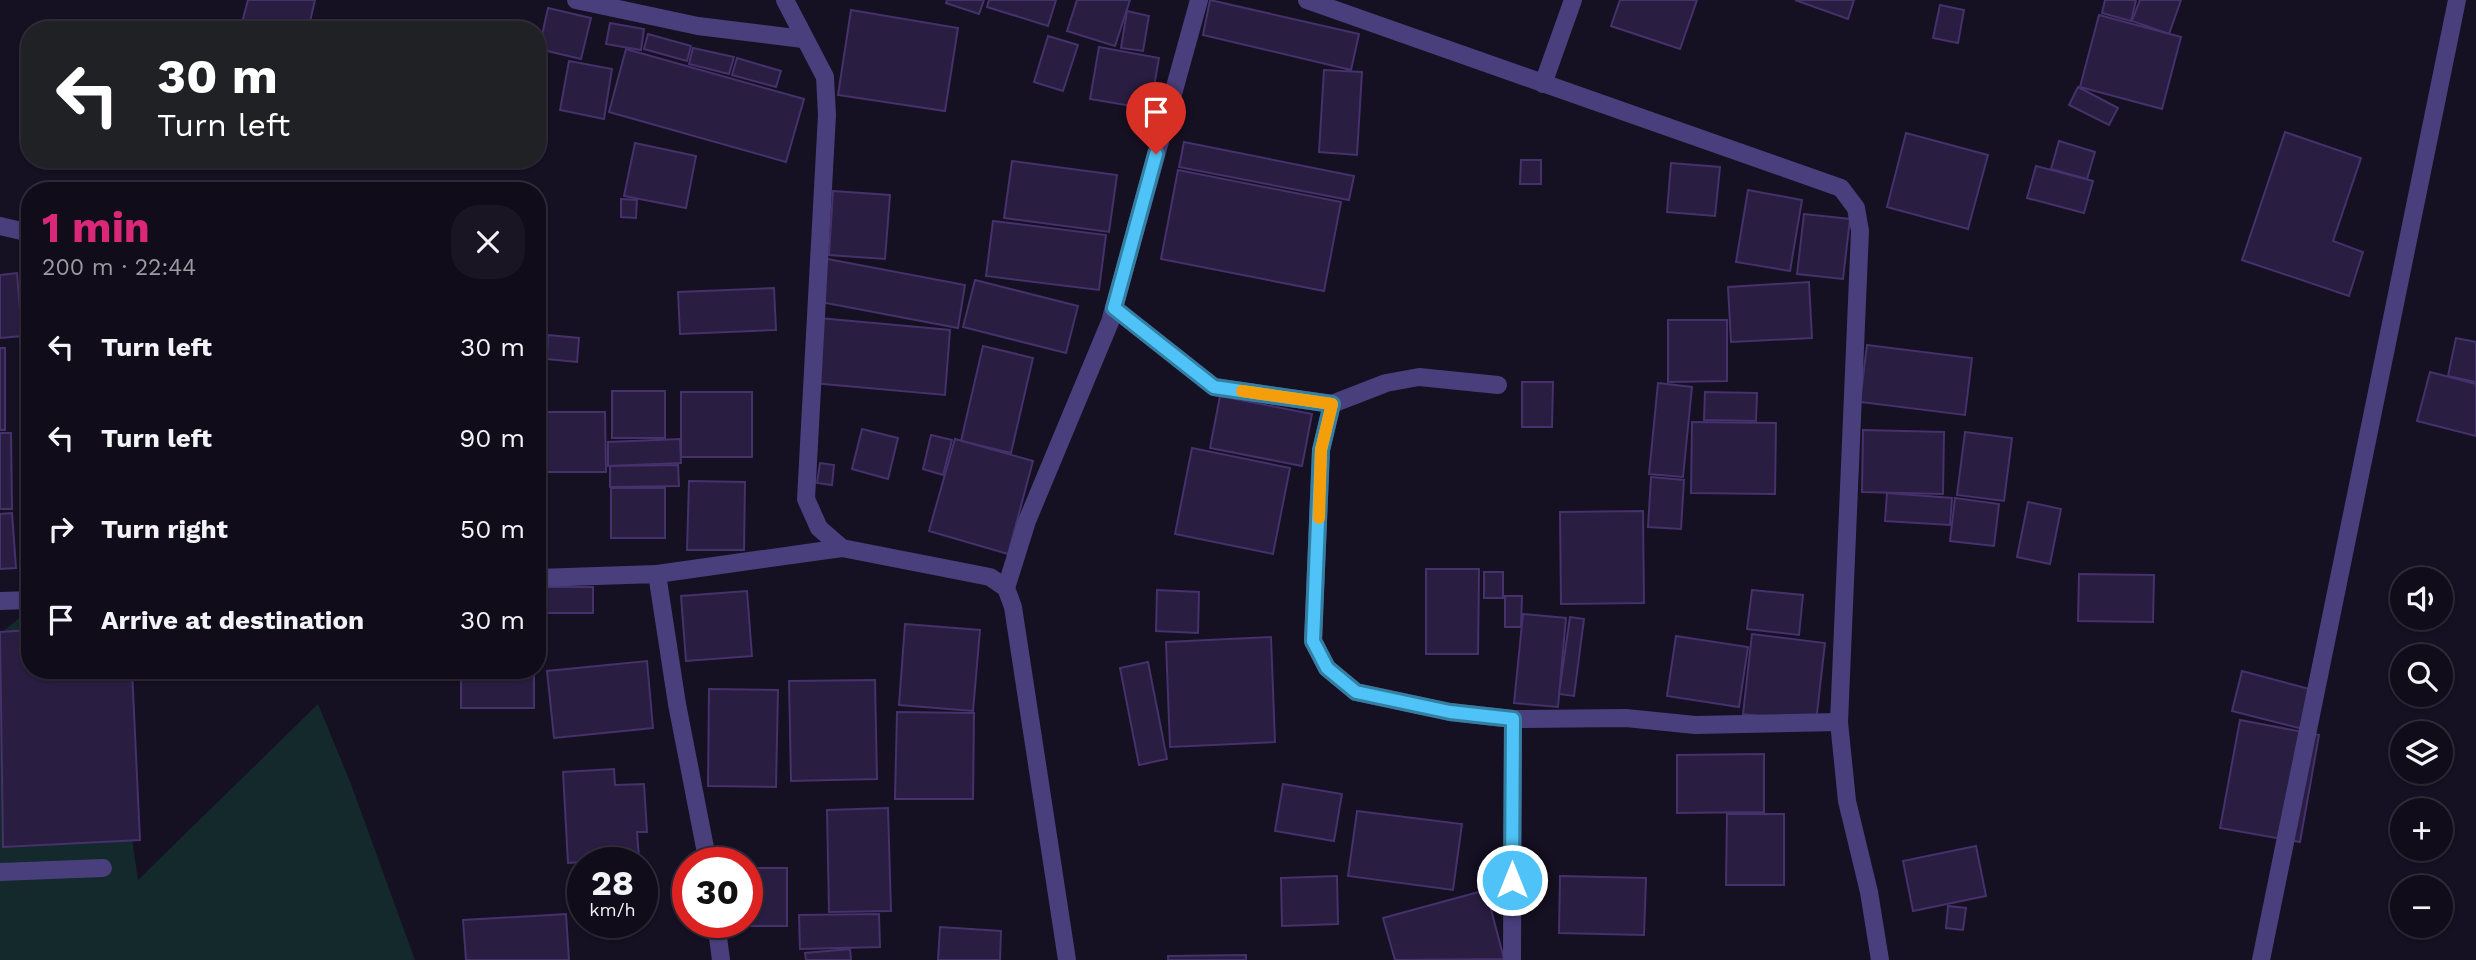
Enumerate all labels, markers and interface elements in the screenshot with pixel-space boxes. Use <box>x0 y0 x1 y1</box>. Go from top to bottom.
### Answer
text: 30 m <box>157 47 278 105</box>
icon: left <box>42 49 133 140</box>
pin <box>1126 82 1186 154</box>
icon: arrive <box>1137 93 1175 131</box>
text: Turn left <box>157 106 290 144</box>
text: 1 min <box>42 203 150 252</box>
button: close <box>451 205 525 279</box>
text: 200 m · 22:44 <box>42 254 196 281</box>
icon: left <box>42 328 80 366</box>
text: Turn left <box>101 332 212 362</box>
text: 30 m <box>460 332 525 362</box>
icon: left <box>42 419 80 457</box>
text: Turn left <box>101 423 212 453</box>
text: 90 m <box>459 423 525 453</box>
icon: right <box>42 510 80 548</box>
text: Turn right <box>101 514 228 544</box>
text: 50 m <box>460 514 525 544</box>
map controls <box>2390 567 2453 938</box>
button: sound <box>2390 567 2453 630</box>
icon: arrive <box>42 601 80 639</box>
text: Arrive at destination <box>101 605 364 635</box>
text: 30 m <box>460 605 525 635</box>
button: search <box>2390 644 2453 707</box>
button: layers <box>2390 721 2453 784</box>
button: + <box>2390 798 2453 861</box>
position arrow <box>1475 843 1549 917</box>
speed limit sign: 30 <box>672 847 763 938</box>
text: 28 <box>591 862 634 904</box>
button: − <box>2390 875 2453 938</box>
text: km/h <box>589 899 636 920</box>

